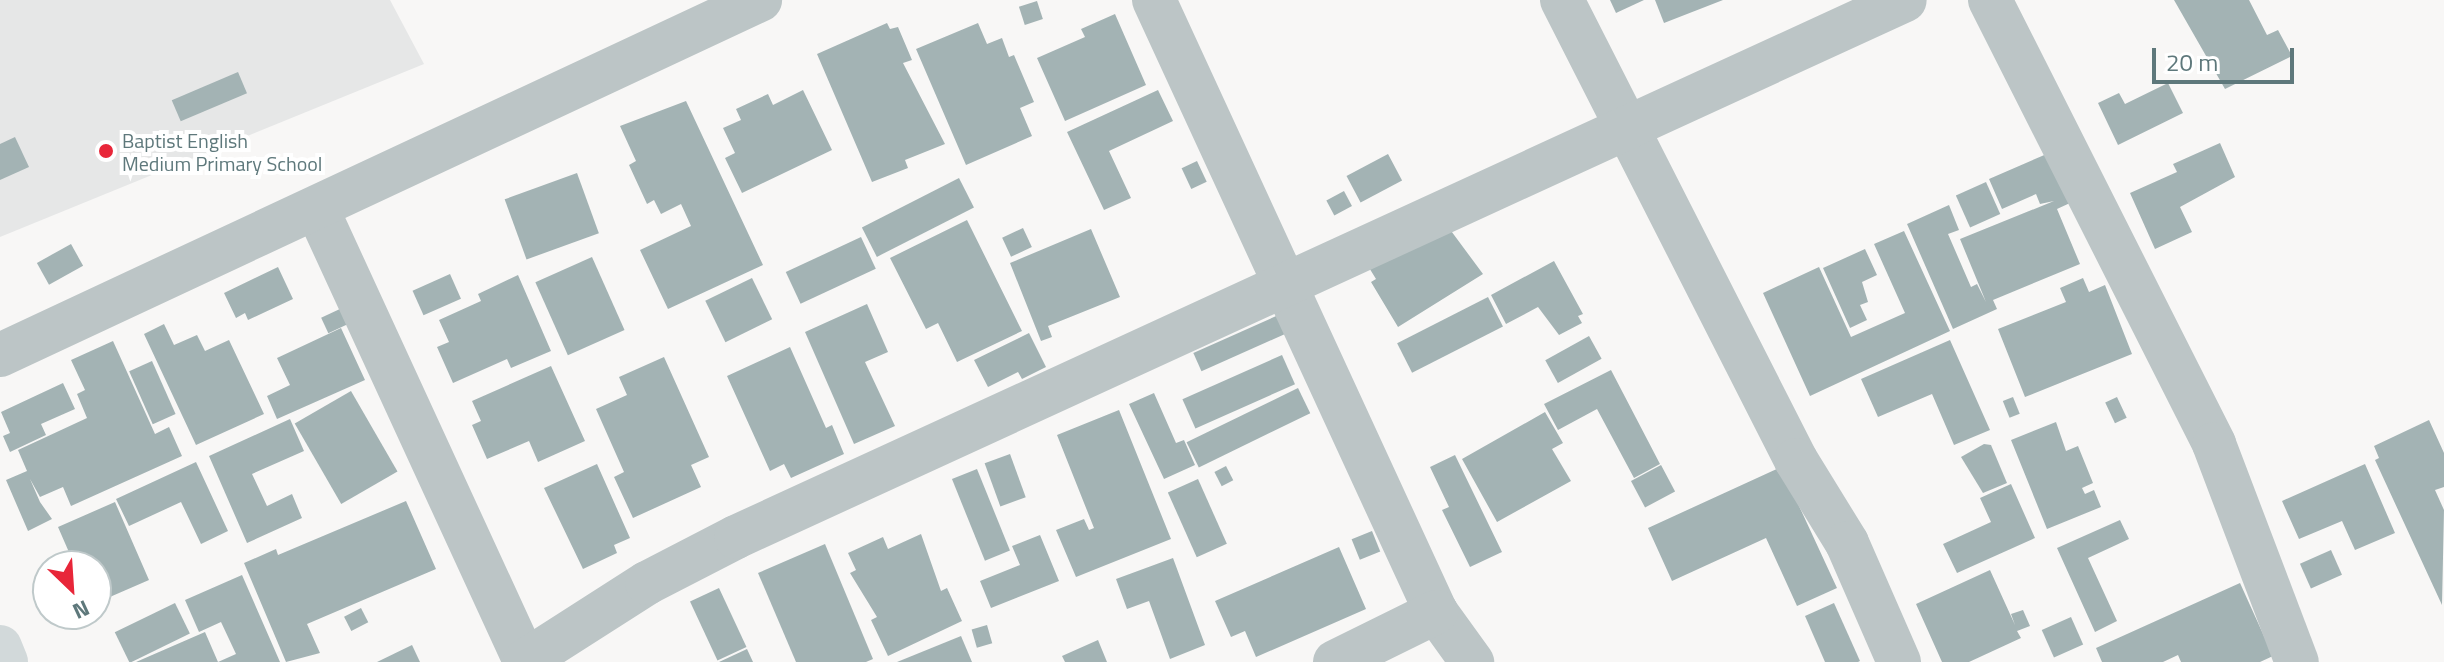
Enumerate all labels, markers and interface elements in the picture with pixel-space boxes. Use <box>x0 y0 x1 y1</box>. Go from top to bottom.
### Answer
scale bar <box>2156 32 2298 82</box>
text: 20 m <box>2166 44 2218 80</box>
place label: Baptist English Medium Primary School <box>122 128 322 175</box>
marker: Baptist English Medium Primary School <box>97 142 115 160</box>
north arrow <box>32 550 112 630</box>
text: N <box>67 591 95 629</box>

